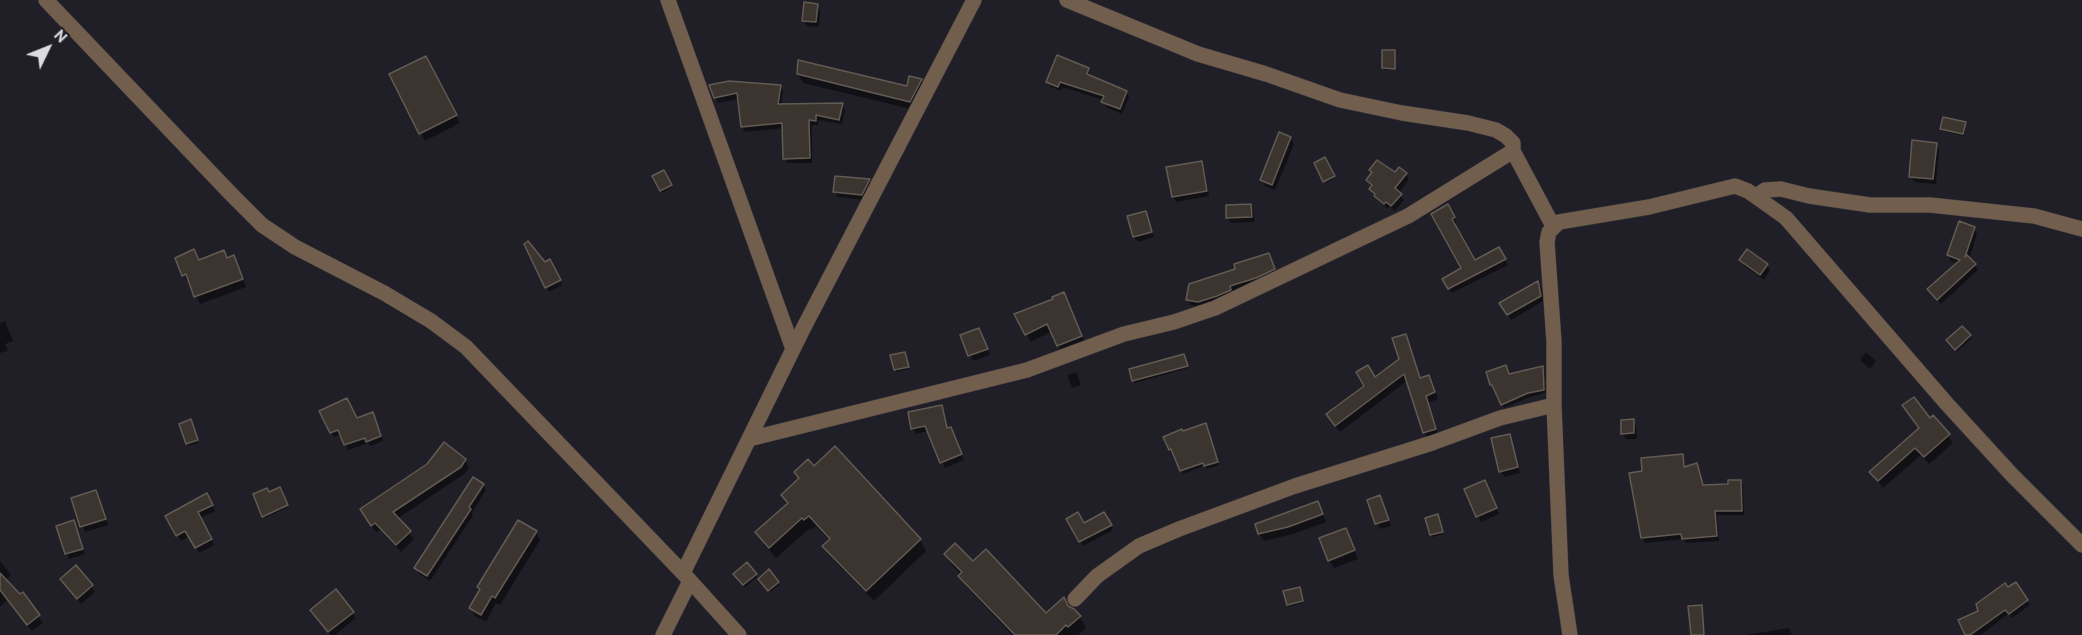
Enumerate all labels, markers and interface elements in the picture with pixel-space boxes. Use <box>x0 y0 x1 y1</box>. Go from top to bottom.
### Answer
north arrow <box>18 18 78 78</box>
text: N <box>50 25 72 46</box>

